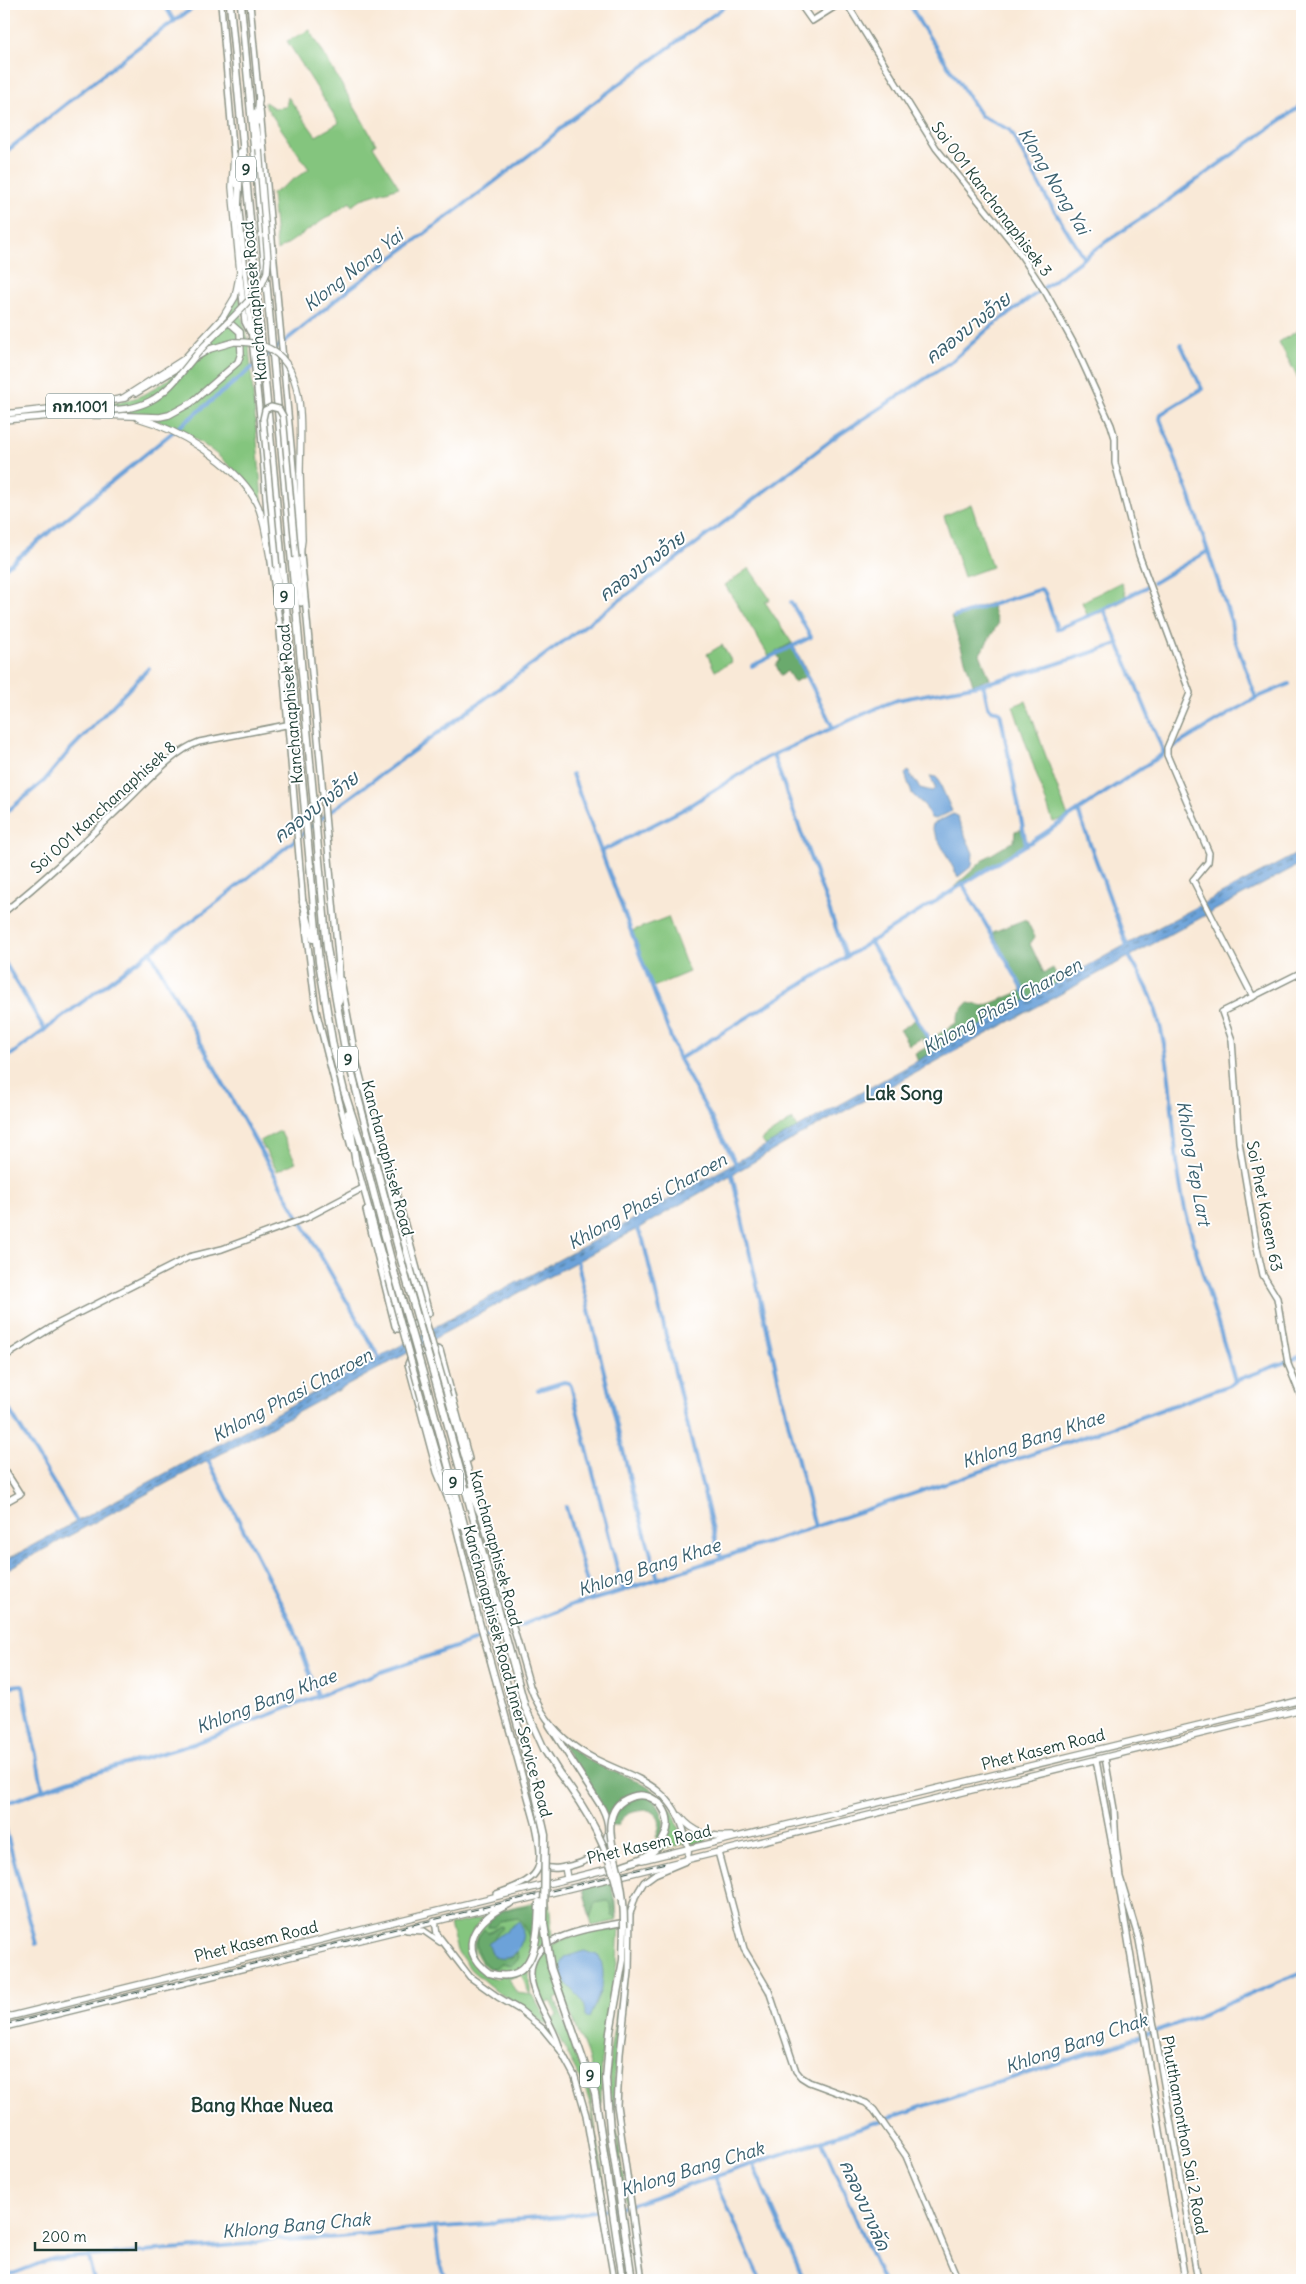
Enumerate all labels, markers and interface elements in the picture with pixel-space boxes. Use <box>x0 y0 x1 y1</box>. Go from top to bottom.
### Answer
street label: Soi 001 Kanchanaphisek 3 <box>927 118 1057 280</box>
water label: Klong Nong Yai <box>1013 124 1096 240</box>
road number: 9 <box>236 156 256 182</box>
street label: Kanchanaphisek Road <box>237 220 271 382</box>
water label: Klong Nong Yai <box>299 223 409 316</box>
water label: คลองบางอ้าย <box>921 287 1016 369</box>
road number: กท.1001 <box>46 394 114 418</box>
water label: คลองบางอ้าย <box>594 525 691 606</box>
road number: 9 <box>274 584 294 608</box>
street label: Kanchanaphisek Road <box>273 623 307 785</box>
street label: Soi 001 Kanchanaphisek 8 <box>26 736 180 878</box>
water label: คลองบางอ้าย <box>269 766 364 848</box>
water label: Khlong Phasi Charoen <box>918 952 1086 1059</box>
road number: 9 <box>338 1046 358 1072</box>
street label: Kanchanaphisek Road <box>358 1078 418 1238</box>
district label: Lak Song <box>865 1081 943 1105</box>
water label: Khlong Tep Lart <box>1172 1099 1217 1229</box>
street label: Soi Phet Kasem 63 <box>1243 1139 1287 1273</box>
water label: Khlong Phasi Charoen <box>563 1147 731 1254</box>
water label: Khlong Phasi Charoen <box>208 1343 377 1447</box>
water label: Khlong Bang Khae <box>959 1405 1108 1473</box>
street label: Kanchanaphisek Road <box>466 1468 526 1628</box>
road number: 9 <box>443 1470 463 1494</box>
street label: Kanchanaphisek Road Inner Service Road <box>459 1523 557 1819</box>
water label: Khlong Bang Khae <box>575 1533 724 1601</box>
water label: Khlong Bang Khae <box>192 1663 341 1738</box>
street label: Phet Kasem Road <box>979 1724 1107 1774</box>
street label: Phet Kasem Road <box>585 1820 713 1868</box>
street label: Phet Kasem Road <box>192 1916 320 1966</box>
water label: Khlong Bang Chak <box>1002 2007 1152 2078</box>
street label: Phutthamonthon Sai 2 Road <box>1158 2034 1212 2236</box>
road number: 9 <box>580 2062 600 2088</box>
district label: Bang Khae Nuea <box>191 2093 334 2117</box>
water label: Khlong Bang Chak <box>617 2136 768 2202</box>
water label: คลองบางลัด <box>835 2156 895 2254</box>
water label: Khlong Bang Chak <box>221 2207 373 2243</box>
scale bar <box>35 2219 136 2251</box>
text: 200 m <box>42 2227 87 2246</box>

